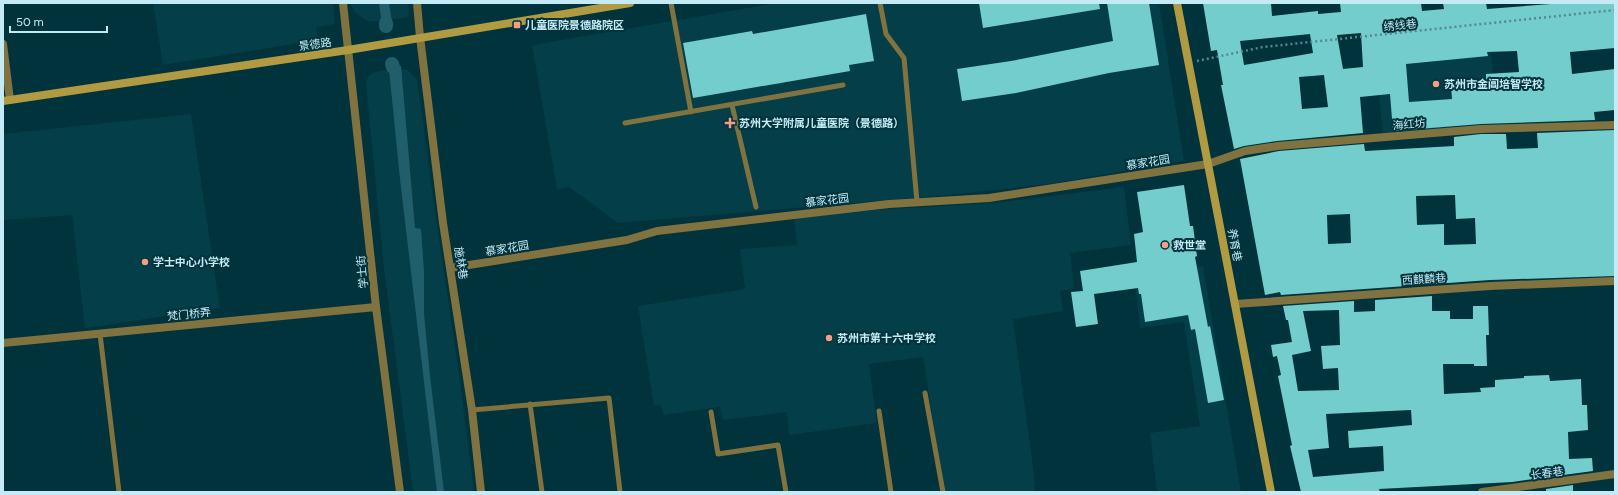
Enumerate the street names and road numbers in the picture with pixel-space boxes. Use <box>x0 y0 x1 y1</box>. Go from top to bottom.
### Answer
street label: 绣线巷 <box>1383 17 1417 34</box>
street label: 景德路 <box>298 36 332 53</box>
street label: 海红坊 <box>1392 117 1426 132</box>
street label: 慕家花园 <box>1125 153 1171 172</box>
street label: 慕家花园 <box>804 191 850 210</box>
street label: 养育巷 <box>1225 228 1244 263</box>
street label: 慕家花园 <box>484 239 530 258</box>
street label: 施林巷 <box>452 246 470 280</box>
street label: 学士街 <box>354 255 371 289</box>
street label: 西麒麟巷 <box>1402 271 1446 288</box>
street label: 梵门桥弄 <box>166 306 212 323</box>
street label: 长春巷 <box>1530 465 1564 482</box>

